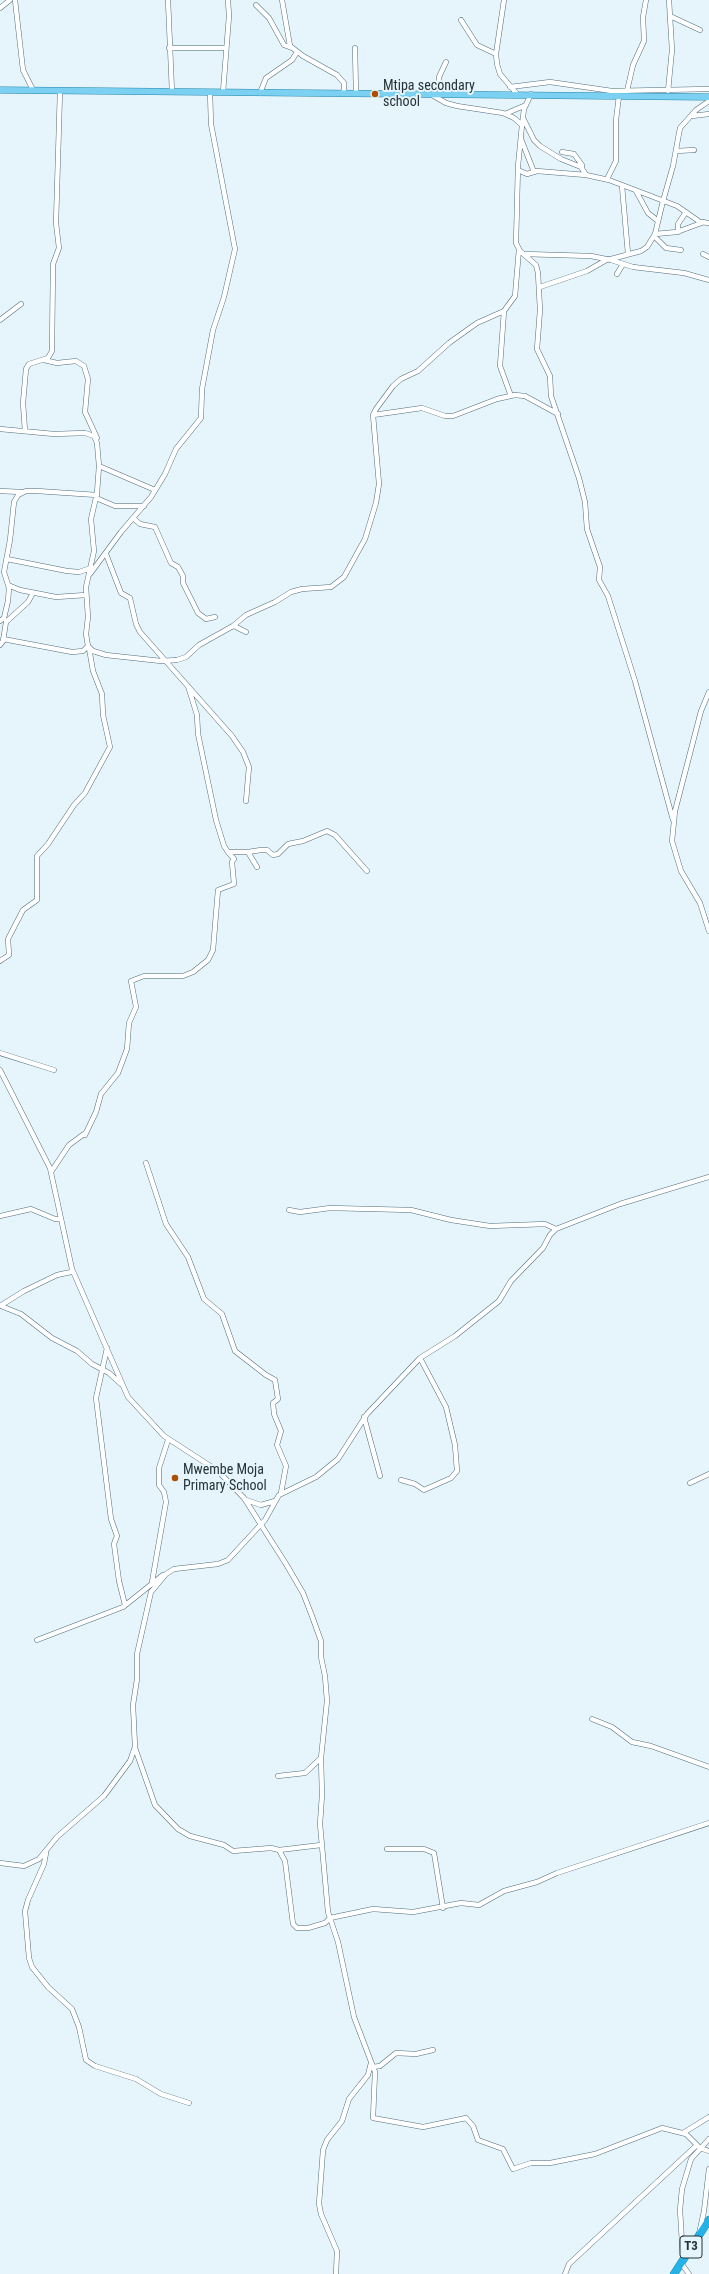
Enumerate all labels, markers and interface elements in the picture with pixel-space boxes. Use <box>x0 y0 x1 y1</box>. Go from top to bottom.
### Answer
place label: Mtipa secondary school <box>383 78 475 110</box>
marker: Mtipa secondary school <box>370 89 380 99</box>
place label: Mwembe Moja Primary School <box>183 1462 267 1494</box>
marker: Mwembe Moja Primary School <box>170 1473 180 1483</box>
road number: T3 <box>680 2236 702 2258</box>

